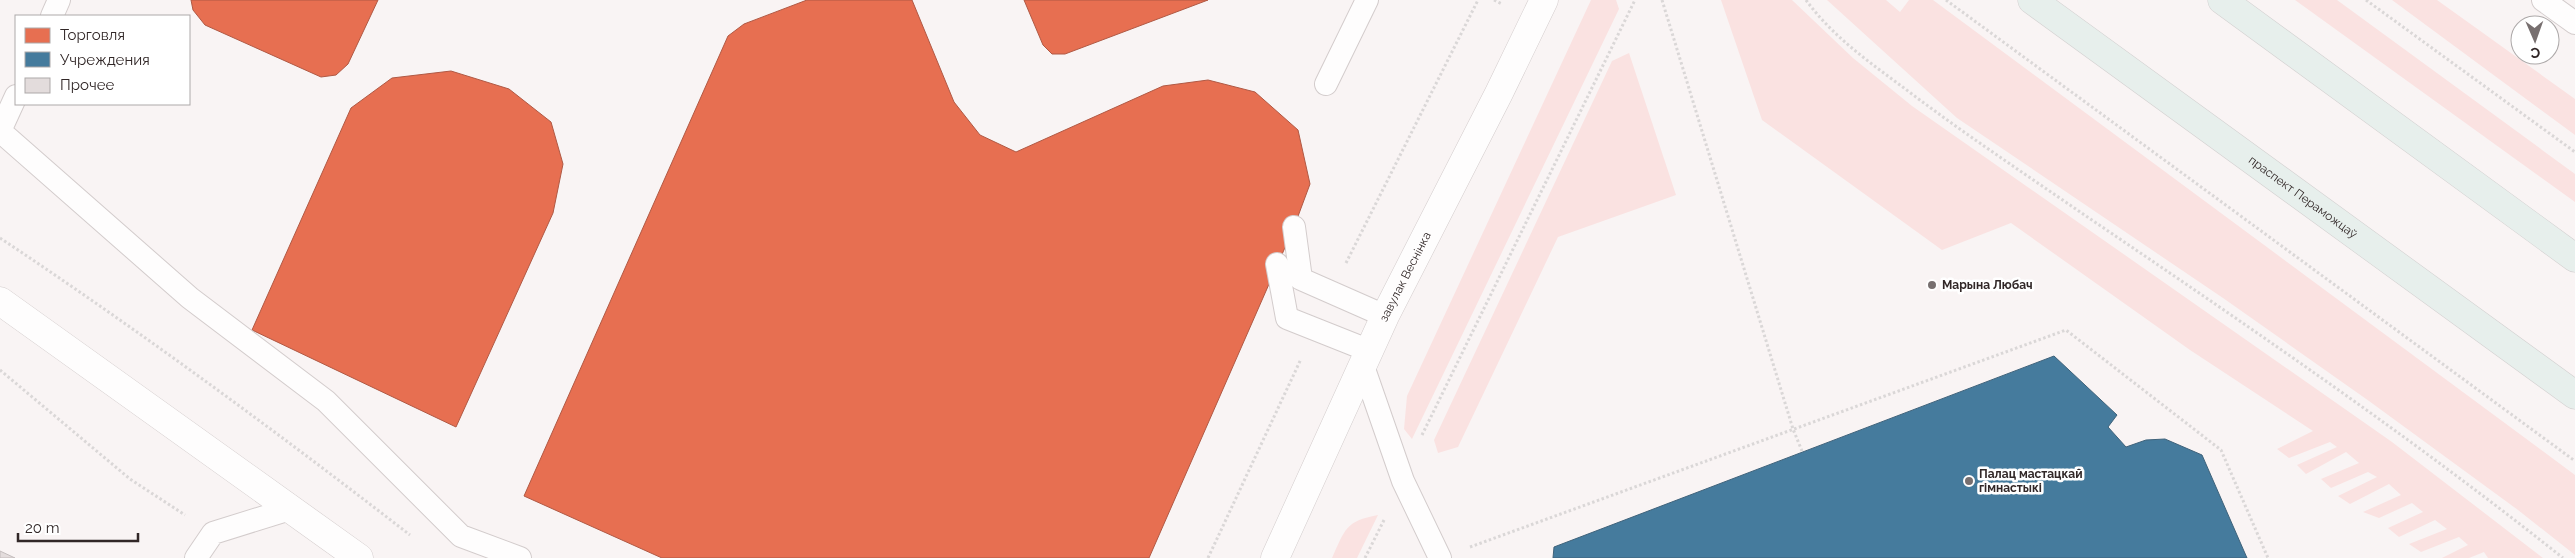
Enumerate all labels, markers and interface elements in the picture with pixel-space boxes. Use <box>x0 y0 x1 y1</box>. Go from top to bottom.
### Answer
legend <box>15 15 190 105</box>
north arrow <box>2510 15 2560 65</box>
text: Торговля <box>60 26 125 44</box>
text: С <box>2530 45 2541 61</box>
text: Учреждения <box>60 51 150 69</box>
text: Прочее <box>60 76 114 94</box>
street label: праспект Пераможцаў <box>2246 153 2360 241</box>
street label: завулак Веснінка <box>1376 230 1434 324</box>
place label: Марына Любач <box>1942 278 2033 292</box>
marker: Марына Любач <box>1926 279 1938 291</box>
place label: Палац мастацкай гімнастыкі <box>1979 467 2083 495</box>
marker: Палац мастацкай гімнастыкі <box>1963 475 1975 487</box>
scale bar <box>18 510 138 542</box>
text: 20 m <box>25 519 60 537</box>

